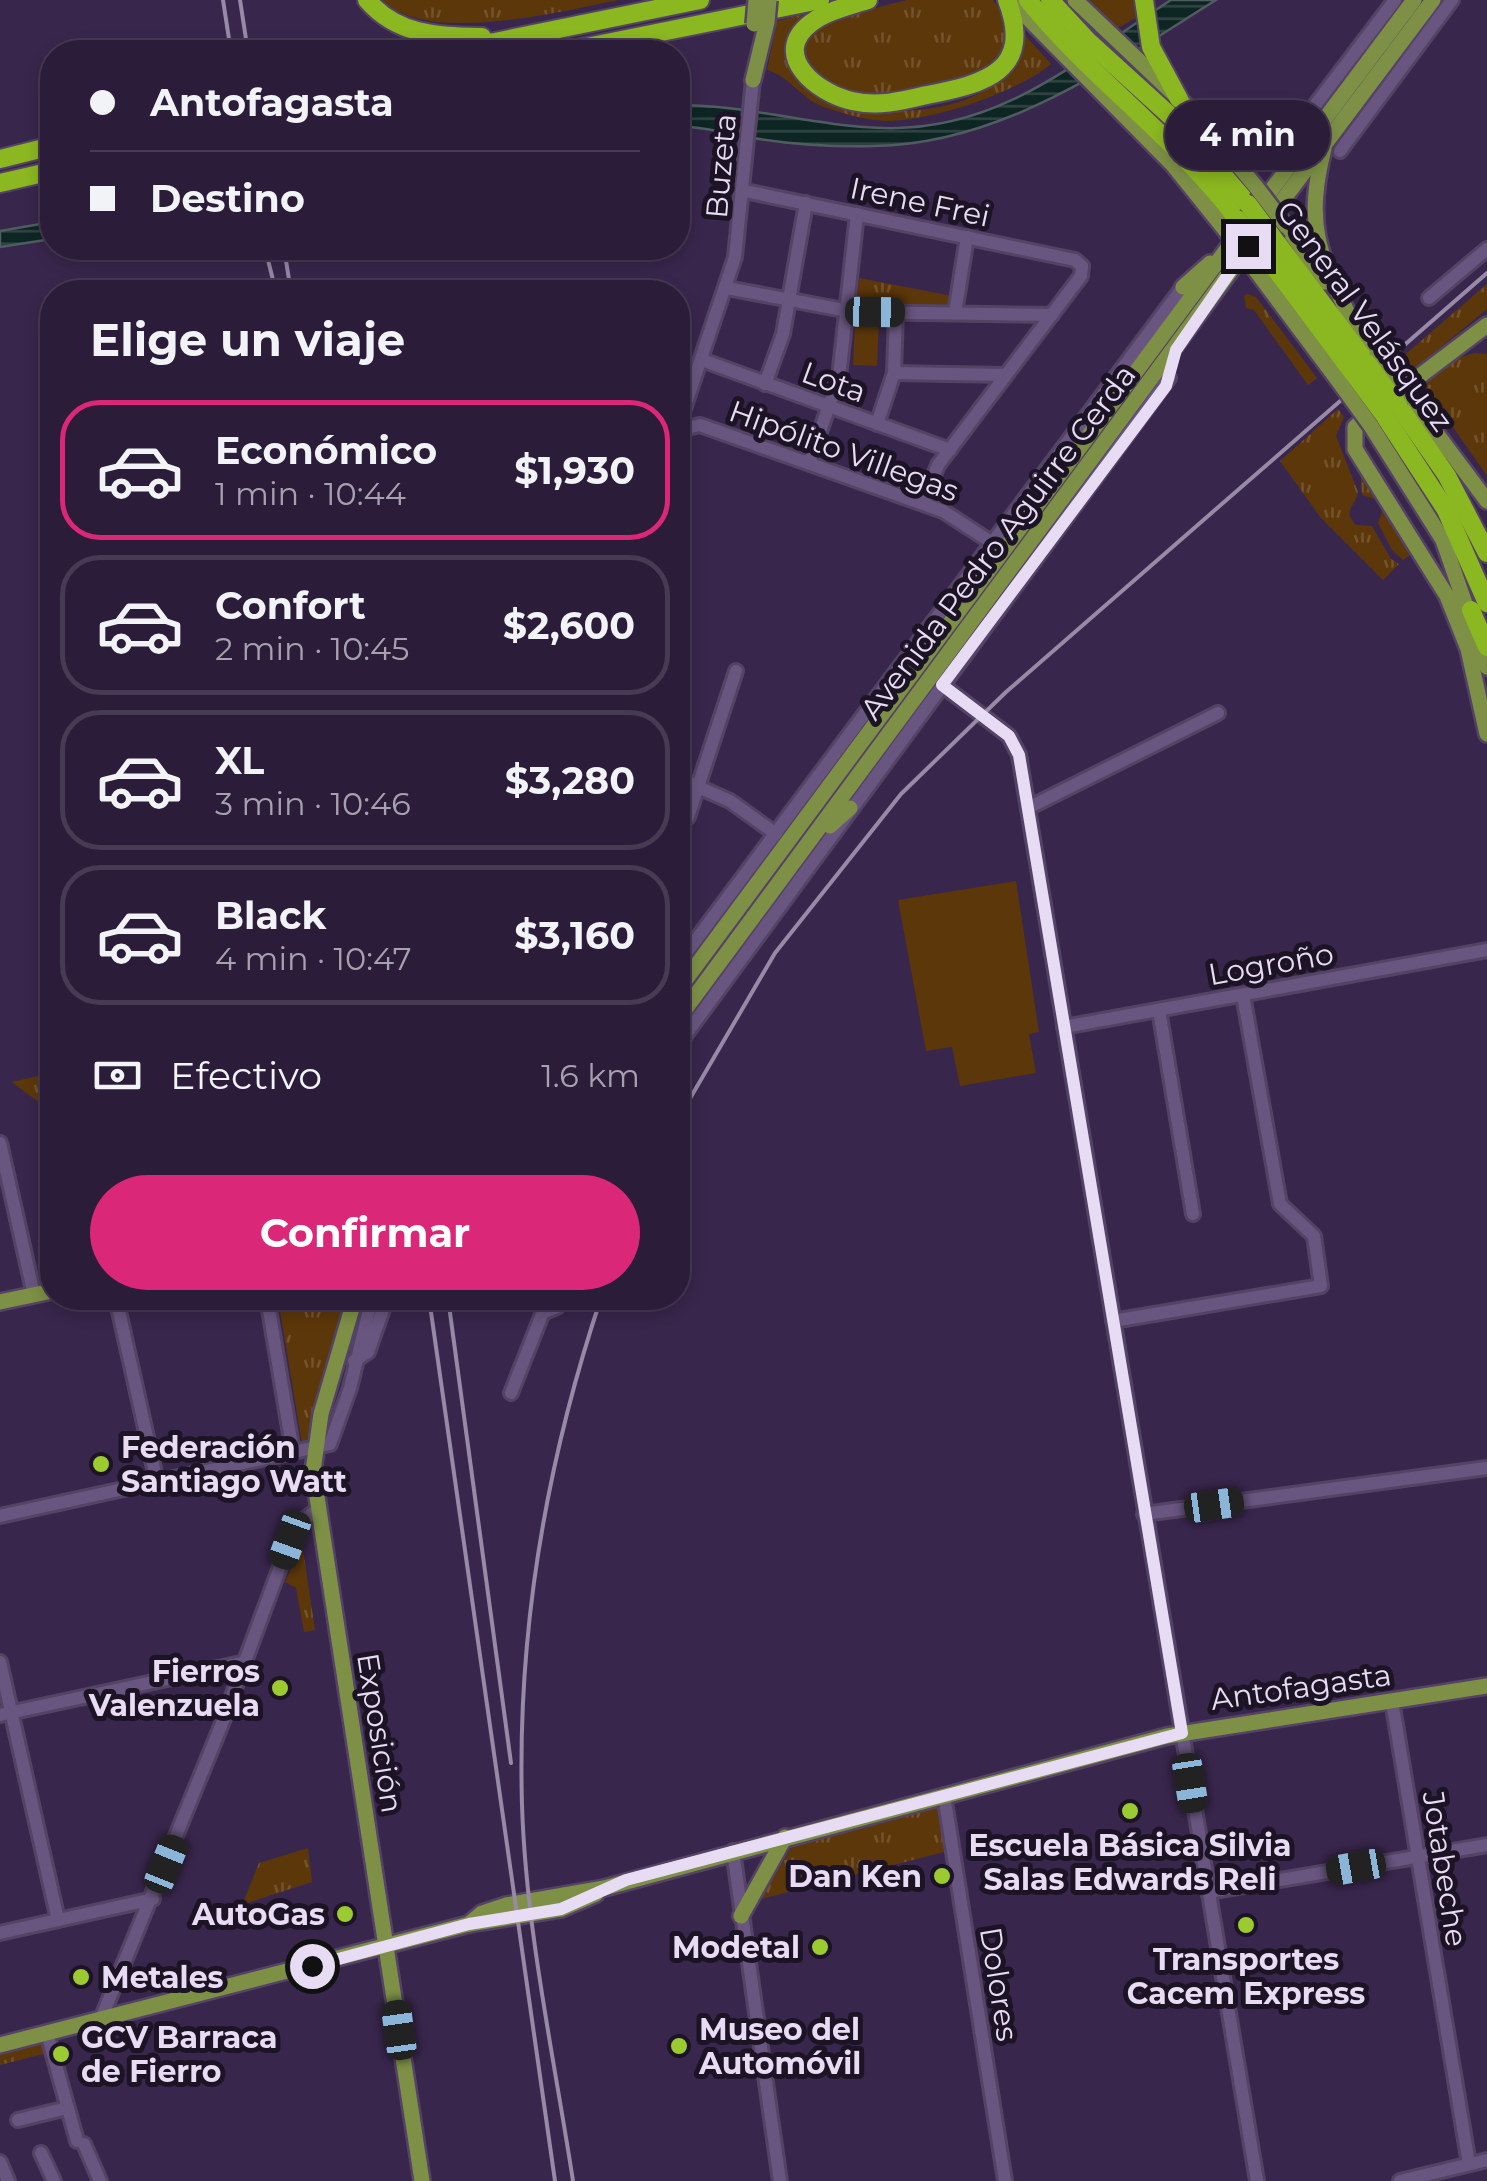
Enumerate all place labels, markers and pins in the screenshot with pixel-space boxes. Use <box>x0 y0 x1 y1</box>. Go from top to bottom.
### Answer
place label: Federación Santiago Watt <box>121 1429 347 1500</box>
marker: Federación Santiago Watt <box>90 1453 112 1475</box>
place label: Fierros Valenzuela <box>88 1653 260 1724</box>
marker: Fierros Valenzuela <box>269 1677 291 1699</box>
marker: Escuela Básica Silvia Salas Edwards Reli <box>1119 1800 1141 1822</box>
place label: Escuela Básica Silvia Salas Edwards Reli <box>968 1827 1292 1898</box>
place label: Dan Ken <box>788 1858 922 1895</box>
marker: Dan Ken <box>931 1865 953 1887</box>
place label: AutoGas <box>191 1896 325 1933</box>
marker: AutoGas <box>334 1903 356 1925</box>
marker: Transportes Cacem Express <box>1235 1914 1257 1936</box>
place label: Modetal <box>672 1929 800 1966</box>
marker: Modetal <box>809 1936 831 1958</box>
place label: Transportes Cacem Express <box>1127 1941 1365 2012</box>
place label: Metales <box>101 1959 224 1996</box>
marker: Metales <box>70 1966 92 1988</box>
place label: Museo del Automóvil <box>698 2011 861 2082</box>
place label: GCV Barraca de Fierro <box>81 2019 278 2090</box>
marker: Museo del Automóvil <box>668 2035 690 2057</box>
marker: GCV Barraca de Fierro <box>50 2043 72 2065</box>

